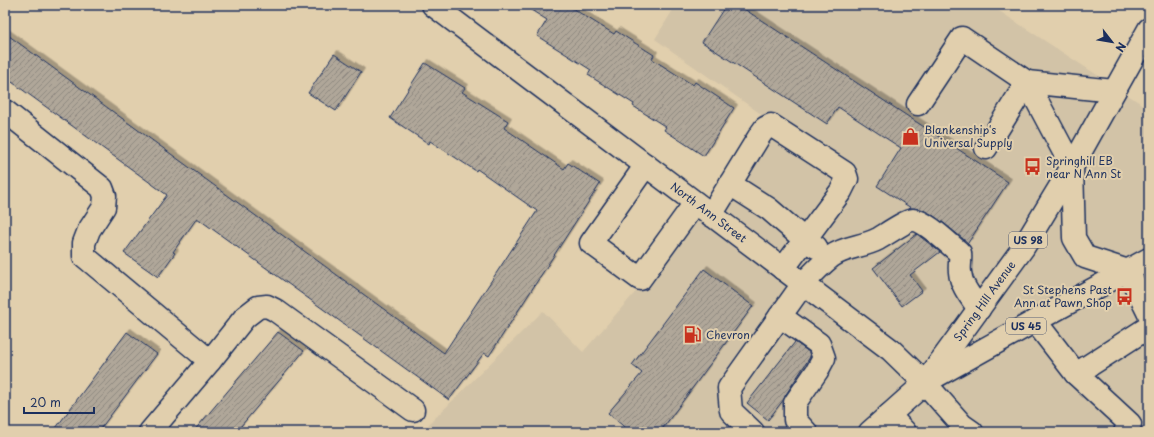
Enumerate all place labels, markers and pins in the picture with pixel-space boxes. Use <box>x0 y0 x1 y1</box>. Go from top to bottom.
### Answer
place label: Blankenship's Universal Supply <box>924 121 1013 151</box>
shop icon: Blankenship's Universal Supply <box>901 126 921 146</box>
place label: Springhill EB near N Ann St <box>1046 152 1122 182</box>
bus stop icon: Springhill EB near N Ann St <box>1023 157 1043 177</box>
place label: St Stephens Past Ann at Pawn Shop <box>1014 281 1113 311</box>
bus stop icon: St Stephens Past Ann at Pawn Shop <box>1115 286 1135 306</box>
fuel station icon: Chevron <box>683 325 703 345</box>
place label: Chevron <box>706 326 750 343</box>

